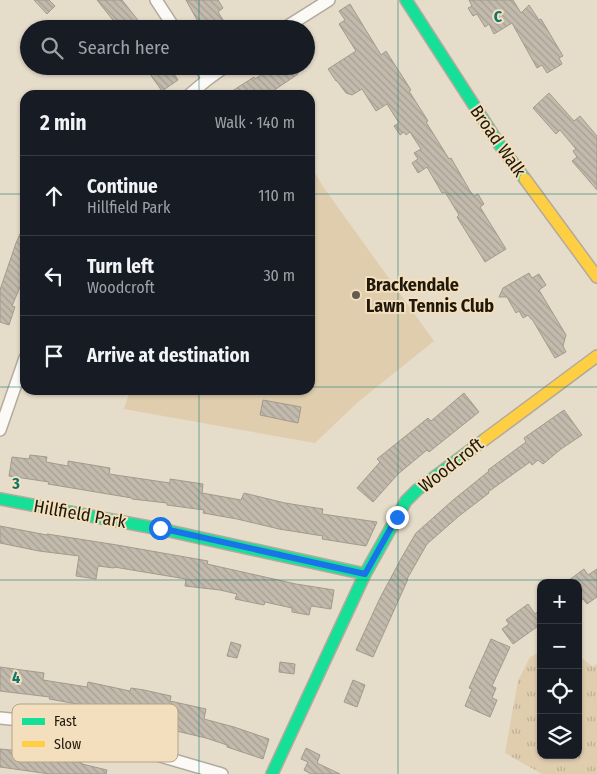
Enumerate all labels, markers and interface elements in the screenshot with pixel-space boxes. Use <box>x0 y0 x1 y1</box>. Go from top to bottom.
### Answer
text: C <box>494 7 503 26</box>
search box <box>20 20 315 75</box>
icon: search <box>38 34 66 62</box>
text: Search here <box>78 36 170 59</box>
street label: Broad Walk <box>465 101 531 182</box>
text: 2 min <box>40 110 87 136</box>
text: Walk · 140 m <box>215 113 295 132</box>
text: Continue <box>87 175 158 198</box>
icon: ahead <box>40 182 68 210</box>
text: 110 m <box>258 186 295 205</box>
text: Hillfield Park <box>87 198 170 217</box>
text: Turn left <box>87 255 154 278</box>
icon: left <box>40 262 68 290</box>
text: 30 m <box>263 266 295 285</box>
place label: Brackendale Lawn Tennis Club <box>366 274 494 317</box>
text: Woodcroft <box>87 278 155 297</box>
marker: Brackendale Lawn Tennis Club <box>350 289 362 301</box>
icon: arrive <box>40 342 68 370</box>
text: Arrive at destination <box>87 344 250 367</box>
street label: Woodcroft <box>414 433 488 497</box>
text: 3 <box>11 474 20 493</box>
street label: Hillfield Park <box>32 495 129 533</box>
route end <box>386 506 409 529</box>
route start <box>149 517 172 540</box>
map controls <box>537 579 582 759</box>
button: + <box>537 579 582 624</box>
button: − <box>537 624 582 669</box>
text: 4 <box>12 668 20 687</box>
button: locate <box>537 669 582 714</box>
legend <box>12 704 178 762</box>
text: Fast <box>54 713 77 730</box>
button: layers <box>537 714 582 759</box>
text: Slow <box>54 736 81 753</box>

